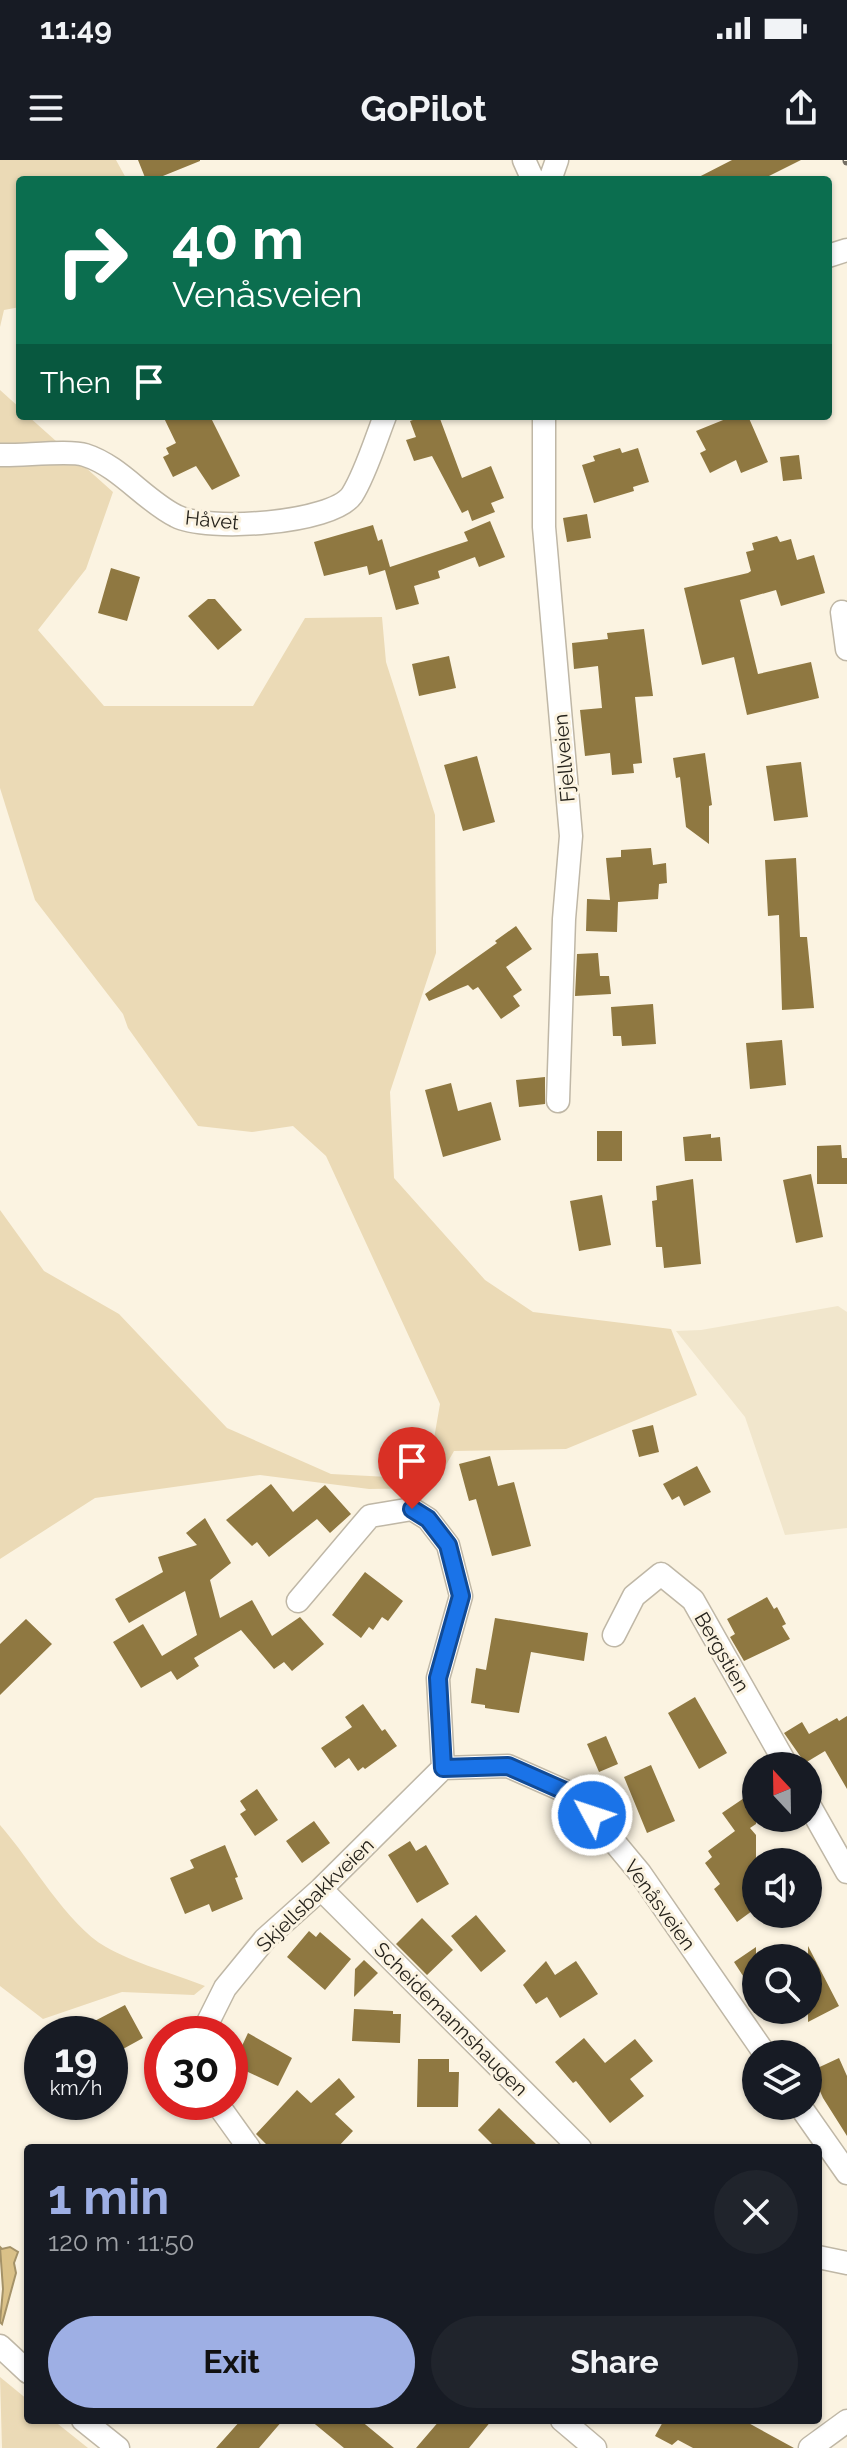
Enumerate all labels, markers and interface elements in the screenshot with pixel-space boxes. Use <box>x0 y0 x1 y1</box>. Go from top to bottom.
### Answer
text: 11:49 <box>40 11 112 46</box>
icon: menu <box>24 86 68 130</box>
icon: share <box>779 86 823 130</box>
text: GoPilot <box>361 87 486 129</box>
text: 40 m <box>172 206 304 272</box>
icon: right <box>40 208 144 312</box>
text: Venåsveien <box>172 273 362 315</box>
icon: arrive <box>127 360 171 404</box>
text: Then <box>40 365 111 400</box>
street label: Håvet <box>184 505 240 535</box>
street label: Fjellveien <box>548 713 580 803</box>
pin <box>378 1427 446 1509</box>
icon: arrive <box>390 1439 434 1483</box>
street label: Bergstien <box>690 1608 754 1696</box>
north arrow <box>742 1752 822 1832</box>
map controls <box>742 1752 822 2120</box>
position arrow <box>550 1773 634 1857</box>
street label: Skjellsbakkveien <box>251 1833 379 1957</box>
button: sound <box>742 1848 822 1928</box>
street label: Venåsveien <box>619 1855 701 1955</box>
street label: Scheidemannshaugen <box>369 1937 533 2101</box>
button: search <box>742 1944 822 2024</box>
speed limit sign: 30 <box>144 2016 248 2120</box>
text: 19 <box>54 2034 98 2081</box>
button: layers <box>742 2040 822 2120</box>
text: km/h <box>50 2076 102 2100</box>
text: 1 min <box>48 2169 169 2225</box>
button: close <box>714 2170 798 2254</box>
text: 120 m · 11:50 <box>48 2227 195 2257</box>
button: Exit <box>48 2316 415 2408</box>
button: Share <box>431 2316 798 2408</box>

